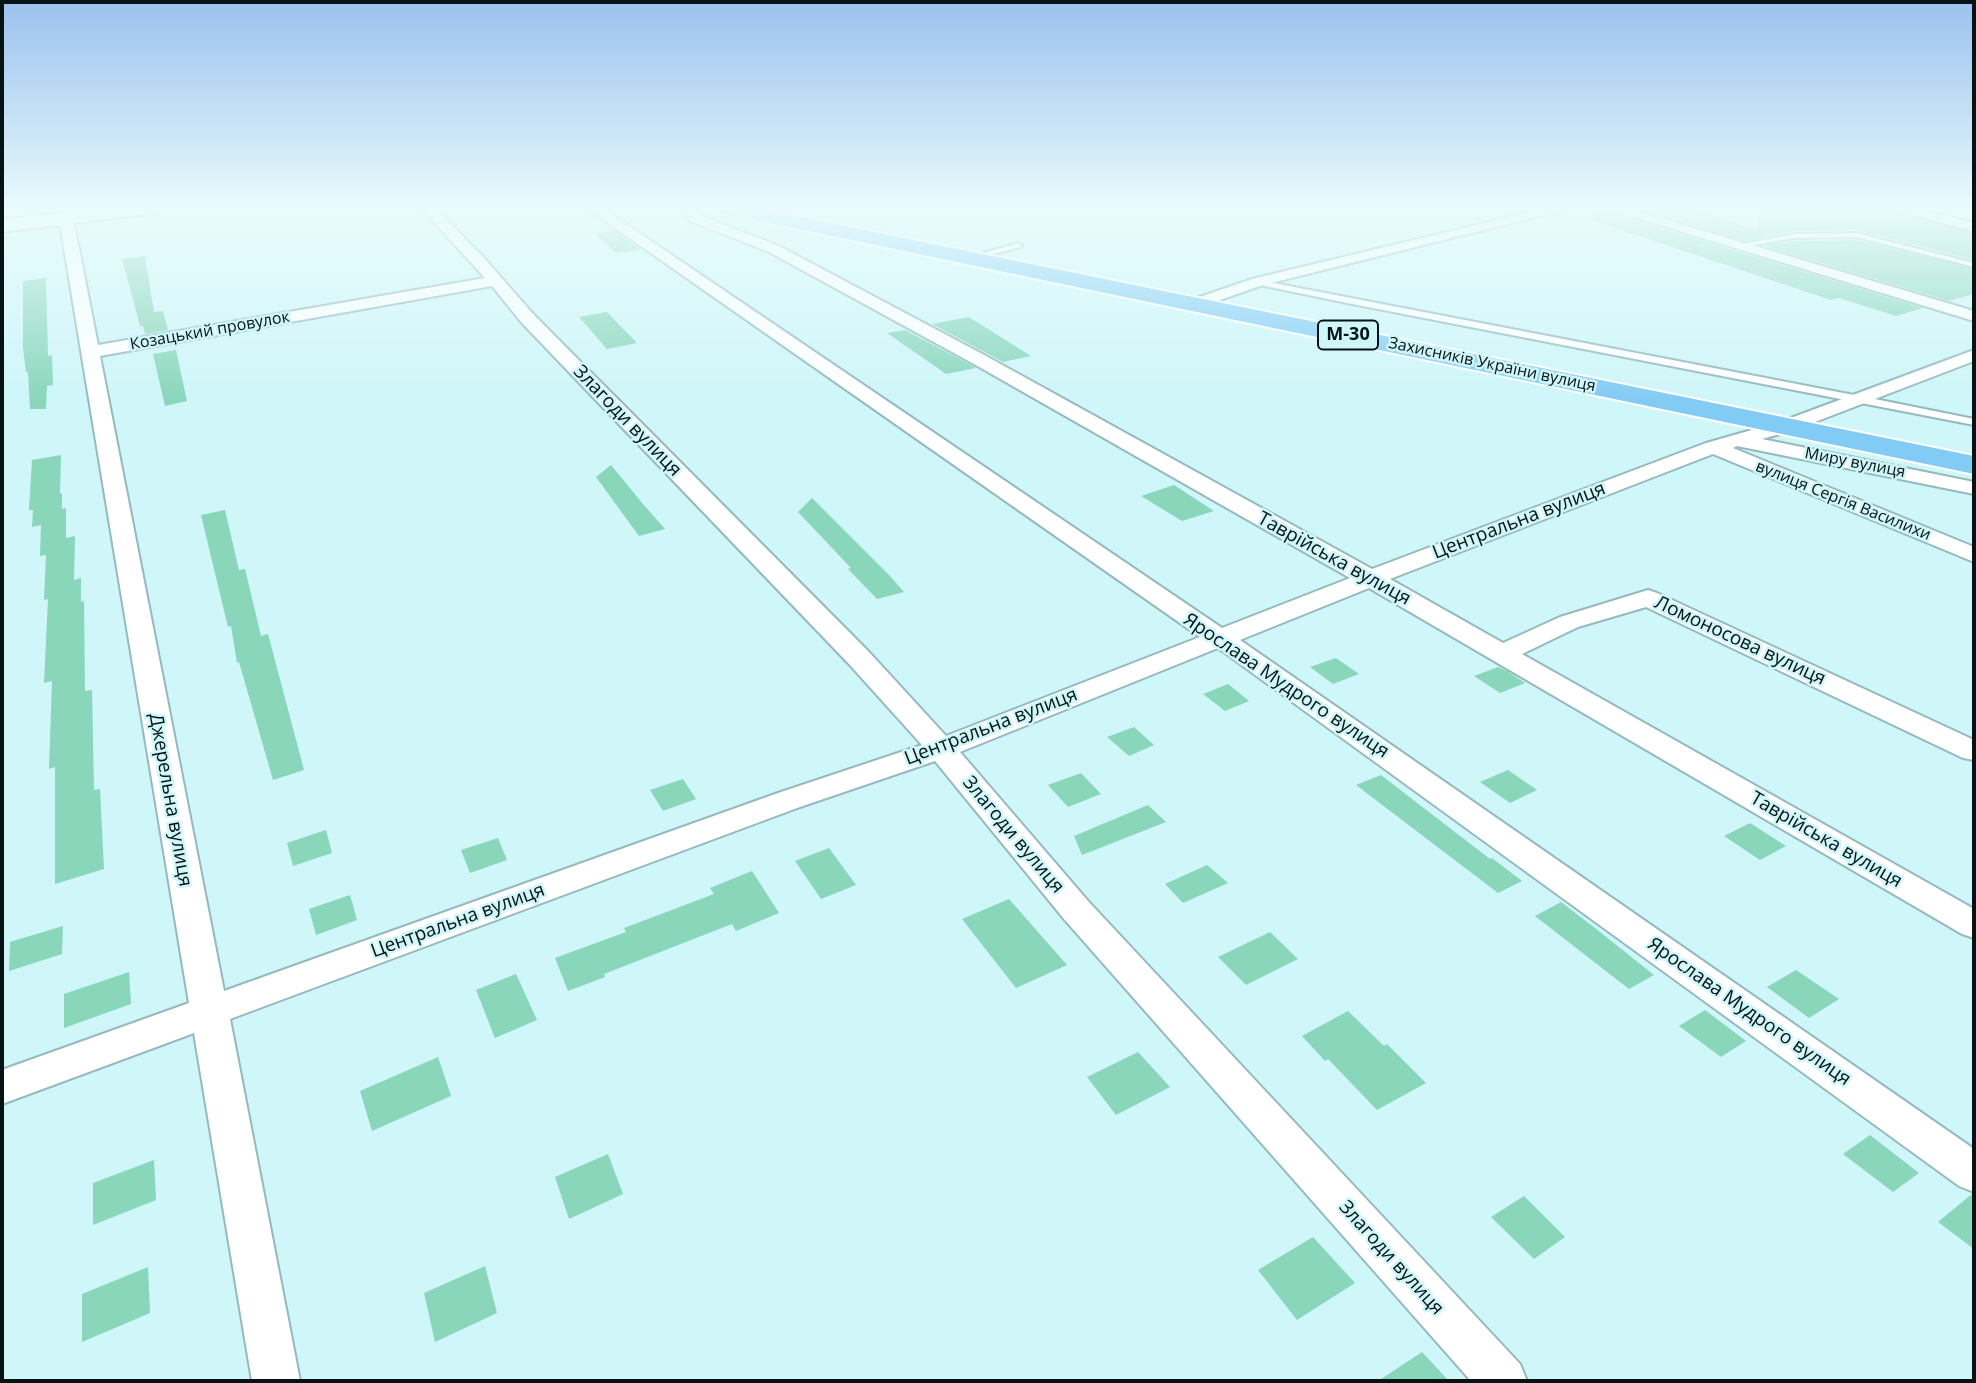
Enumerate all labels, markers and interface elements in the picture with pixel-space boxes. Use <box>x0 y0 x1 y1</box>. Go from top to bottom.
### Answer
street label: Козацький провулок <box>129 307 291 355</box>
road number: М-30 <box>1318 320 1378 349</box>
street label: Захисників України вулиця <box>1387 334 1597 396</box>
street label: Злагоди вулиця <box>568 361 686 481</box>
street label: Миру вулиця <box>1803 444 1907 482</box>
street label: вулиця Сергія Василихи <box>1753 457 1933 545</box>
street label: Центральна вулиця <box>1429 478 1609 564</box>
street label: Таврійська вулиця <box>1253 507 1415 611</box>
street label: Ломоносова вулиця <box>1651 591 1829 691</box>
street label: Ярослава Мудрого вулиця <box>1179 609 1393 763</box>
street label: Центральна вулиця <box>901 684 1081 770</box>
street label: Джерельна вулиця <box>144 712 196 888</box>
street label: Злагоди вулиця <box>957 772 1069 898</box>
street label: Таврійська вулиця <box>1746 787 1906 893</box>
street label: Центральна вулиця <box>368 879 548 963</box>
street label: Ярослава Мудрого вулиця <box>1643 933 1855 1091</box>
street label: Злагоди вулиця <box>1334 1196 1448 1320</box>

